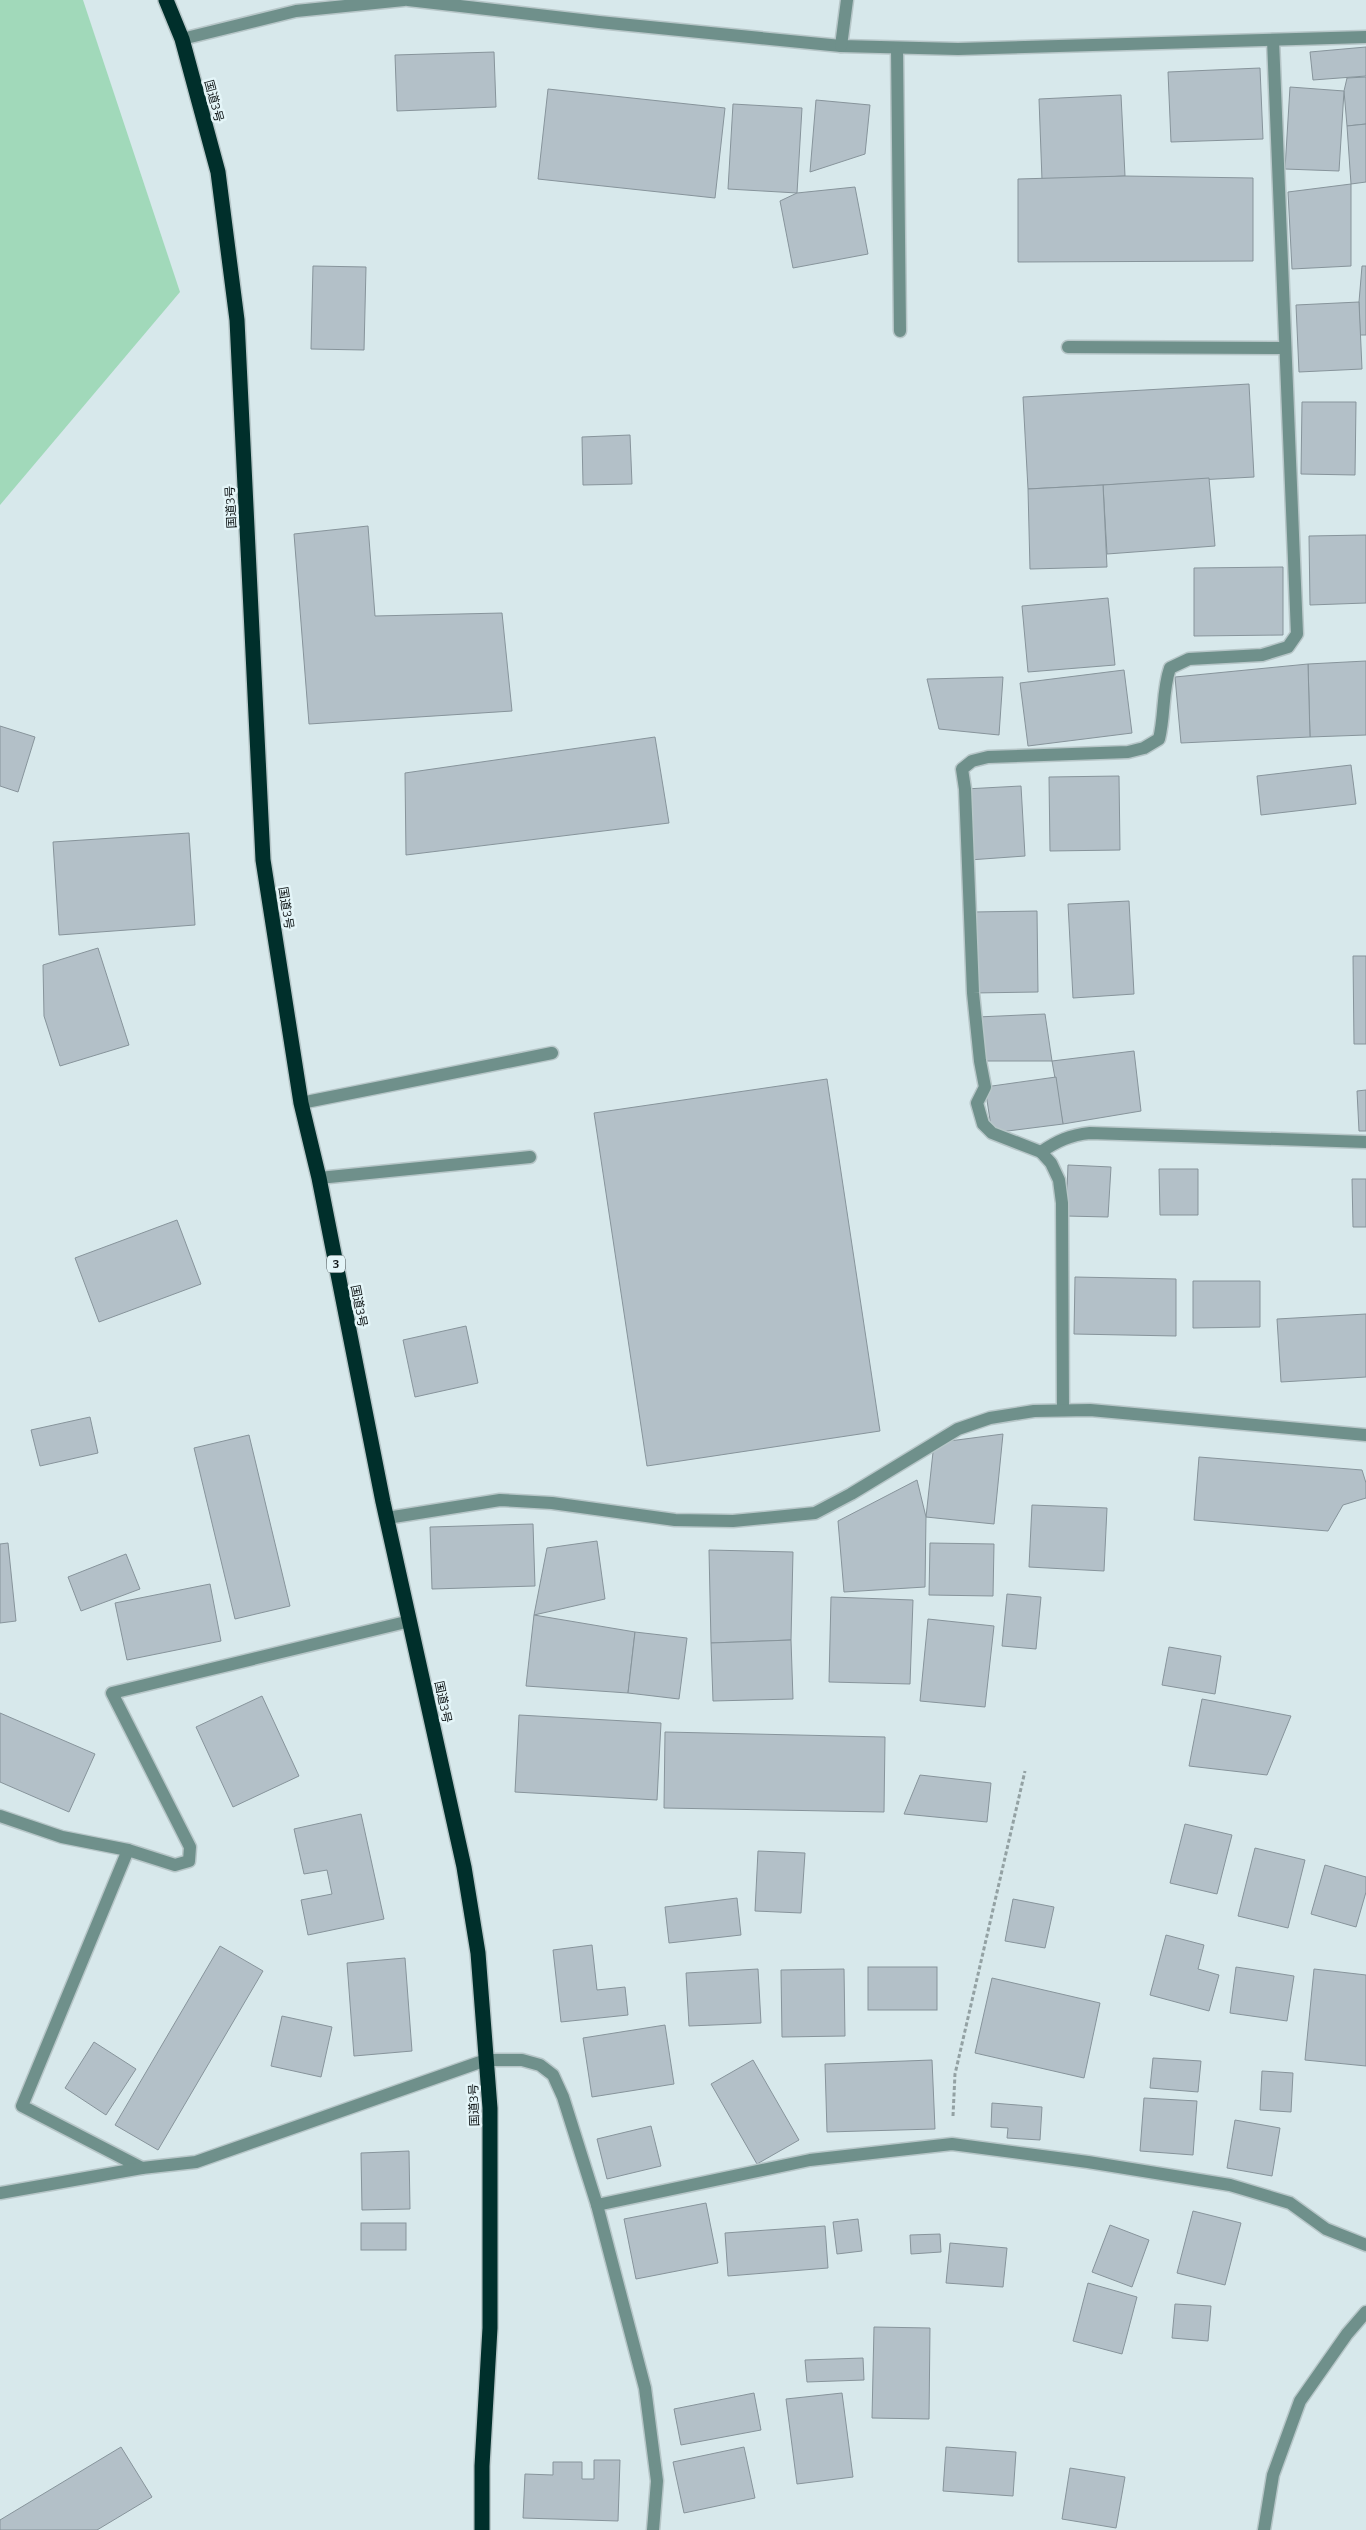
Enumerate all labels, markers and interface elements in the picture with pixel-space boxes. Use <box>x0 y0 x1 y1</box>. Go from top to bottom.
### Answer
street label: 国道3号 <box>202 78 226 124</box>
street label: 国道3号 <box>223 485 239 529</box>
street label: 国道3号 <box>276 886 296 930</box>
road number: 3 <box>327 1256 345 1272</box>
street label: 国道3号 <box>348 1284 370 1328</box>
street label: 国道3号 <box>432 1680 454 1724</box>
street label: 国道3号 <box>466 2083 482 2127</box>

